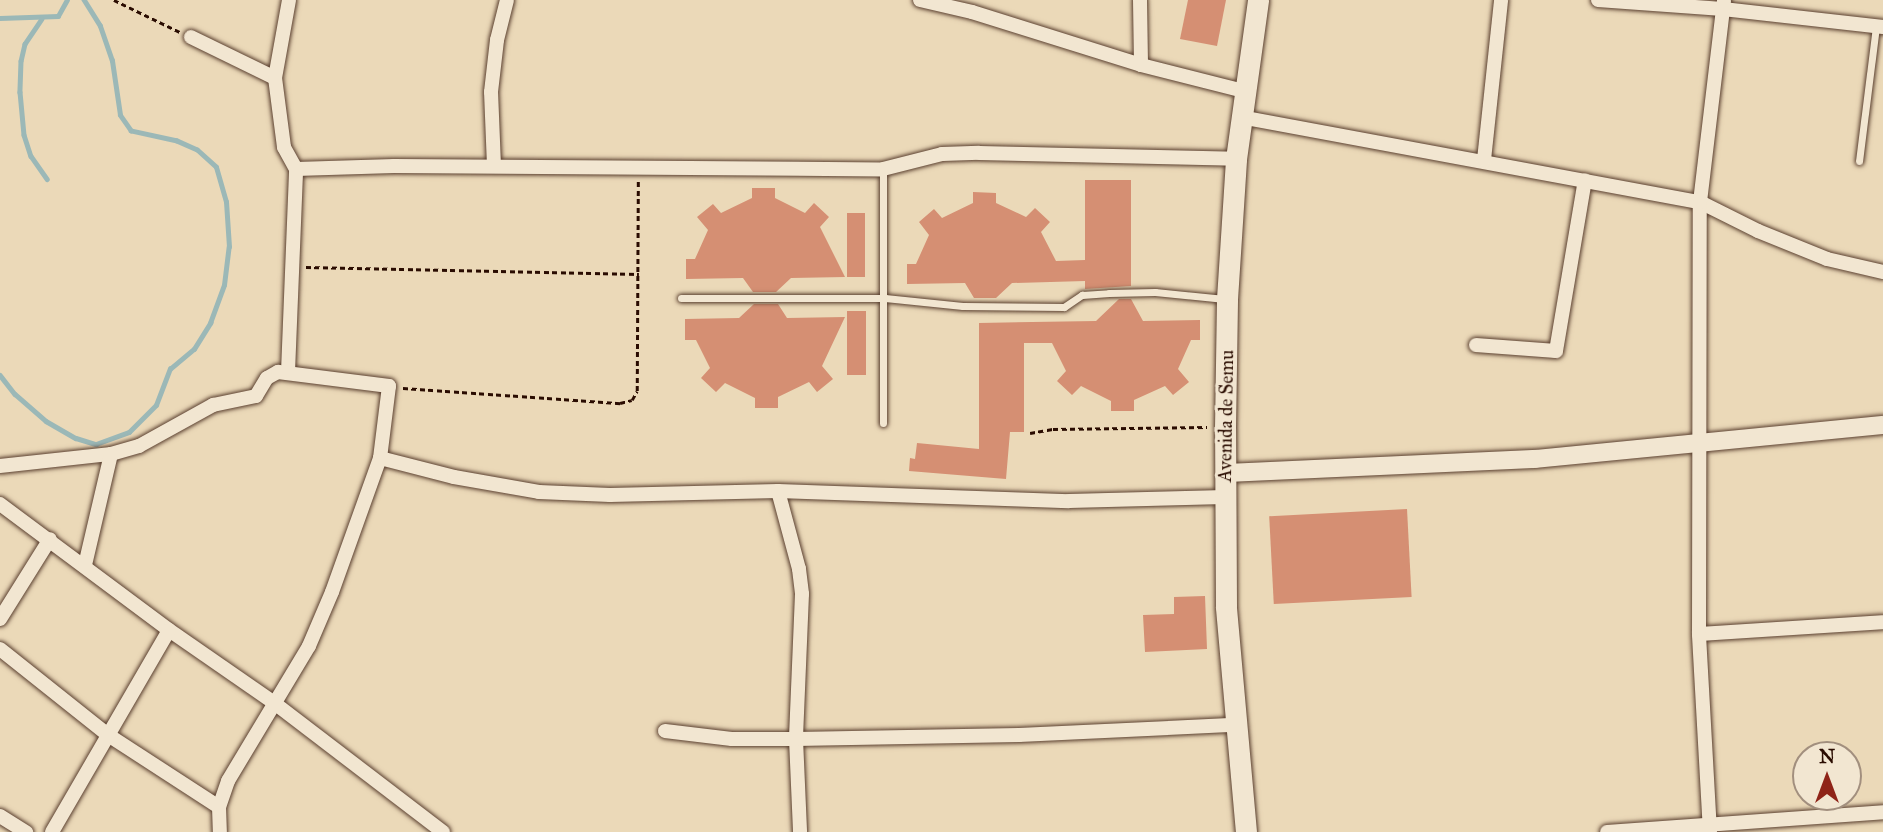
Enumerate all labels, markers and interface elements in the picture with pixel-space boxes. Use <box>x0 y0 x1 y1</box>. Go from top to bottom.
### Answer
street label: Avenida de Semu <box>1213 350 1239 482</box>
north arrow <box>1792 741 1862 811</box>
text: N <box>1819 745 1835 768</box>

